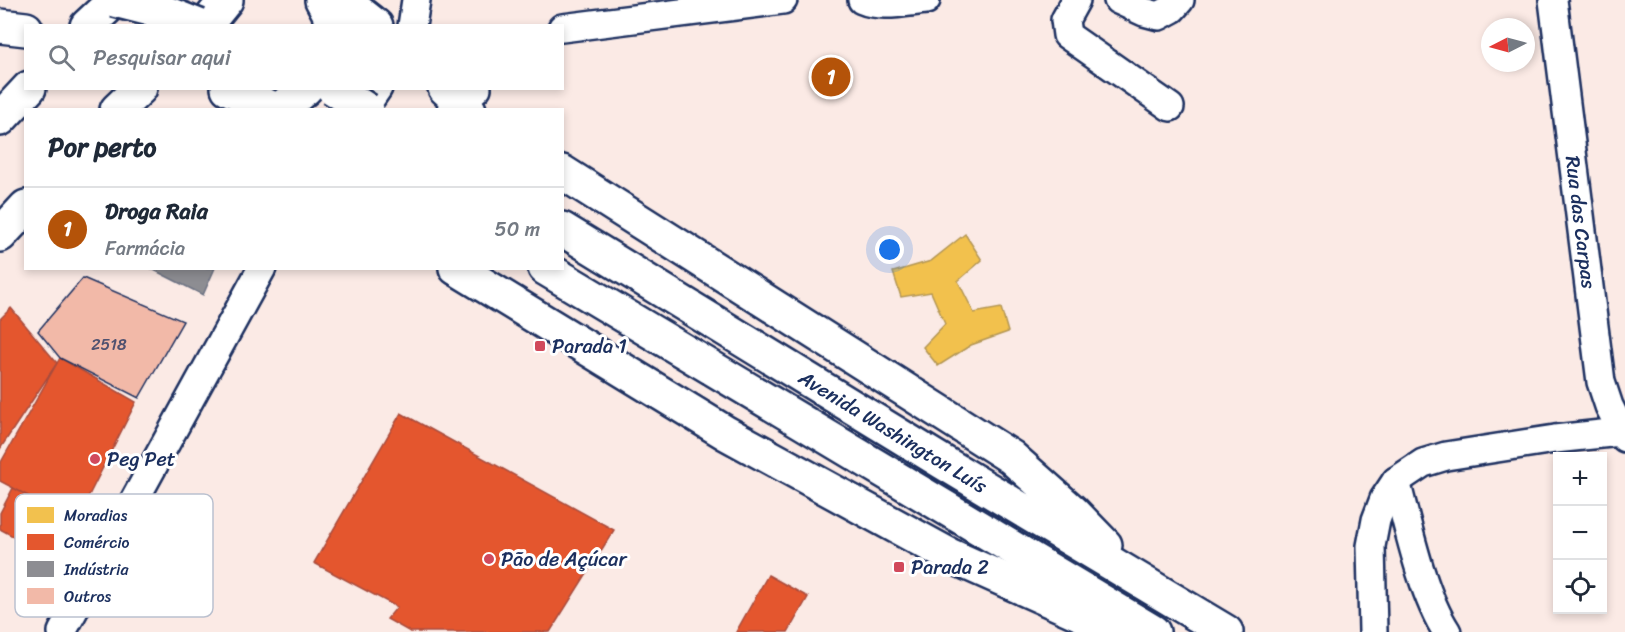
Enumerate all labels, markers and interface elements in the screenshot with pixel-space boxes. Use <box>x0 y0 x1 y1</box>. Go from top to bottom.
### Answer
north arrow <box>1481 18 1535 72</box>
search box <box>24 24 564 90</box>
text: Pesquisar aqui <box>93 38 231 77</box>
icon: search <box>45 41 78 74</box>
pin: 1 <box>812 54 850 100</box>
text: Por perto <box>48 124 156 170</box>
street label: Rua das Carpas <box>1555 154 1607 292</box>
text: Droga Raia <box>105 192 208 231</box>
text: 1 <box>63 212 72 247</box>
text: 50 m <box>495 212 540 247</box>
text: Farmácia <box>105 231 185 266</box>
your location <box>875 235 904 264</box>
place label: Parada 1 <box>552 329 627 364</box>
house number: 2518 <box>91 330 127 359</box>
marker: Parada 1 <box>533 339 547 353</box>
street label: Avenida Washington Luís <box>791 360 995 503</box>
place label: Peg Pet <box>107 442 176 477</box>
marker: Peg Pet <box>88 452 102 466</box>
map controls <box>1553 452 1607 614</box>
button: + <box>1553 452 1607 506</box>
legend <box>15 494 213 617</box>
text: Moradias <box>64 501 128 530</box>
button: − <box>1553 506 1607 560</box>
text: Comércio <box>64 528 130 557</box>
place label: Pão de Açúcar <box>501 542 627 577</box>
place label: Parada 2 <box>911 550 989 585</box>
marker: Pão de Açúcar <box>482 552 496 566</box>
text: Indústria <box>63 555 129 584</box>
marker: Parada 2 <box>892 560 906 574</box>
button: locate <box>1553 560 1607 614</box>
text: Outros <box>64 582 112 611</box>

